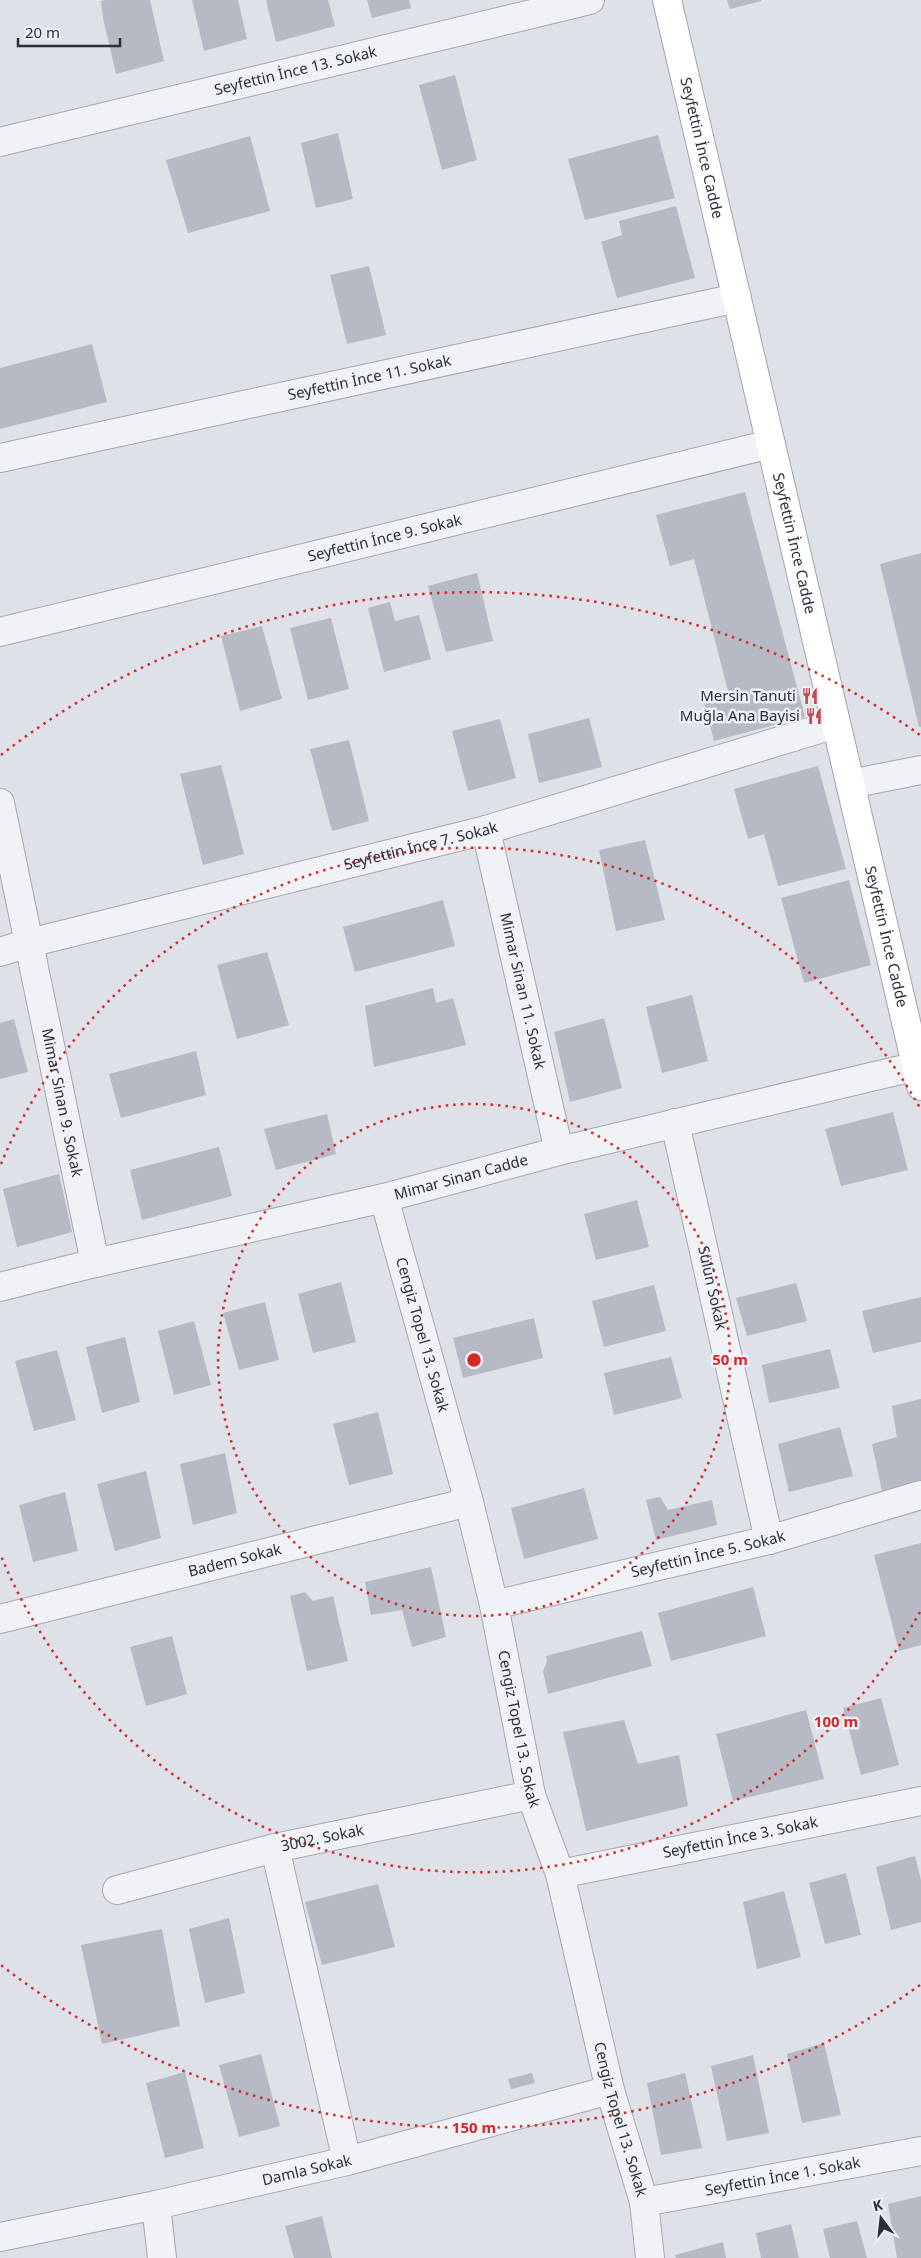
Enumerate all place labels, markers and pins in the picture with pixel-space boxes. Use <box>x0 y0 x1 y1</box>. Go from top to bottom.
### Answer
place label: Mersin Tanuti <box>700 685 796 705</box>
restaurant icon: Mersin Tanuti <box>800 686 820 706</box>
place label: Muğla Ana Bayisi <box>680 705 800 725</box>
restaurant icon: Muğla Ana Bayisi <box>804 706 824 726</box>
centre of rings <box>465 1351 483 1369</box>

